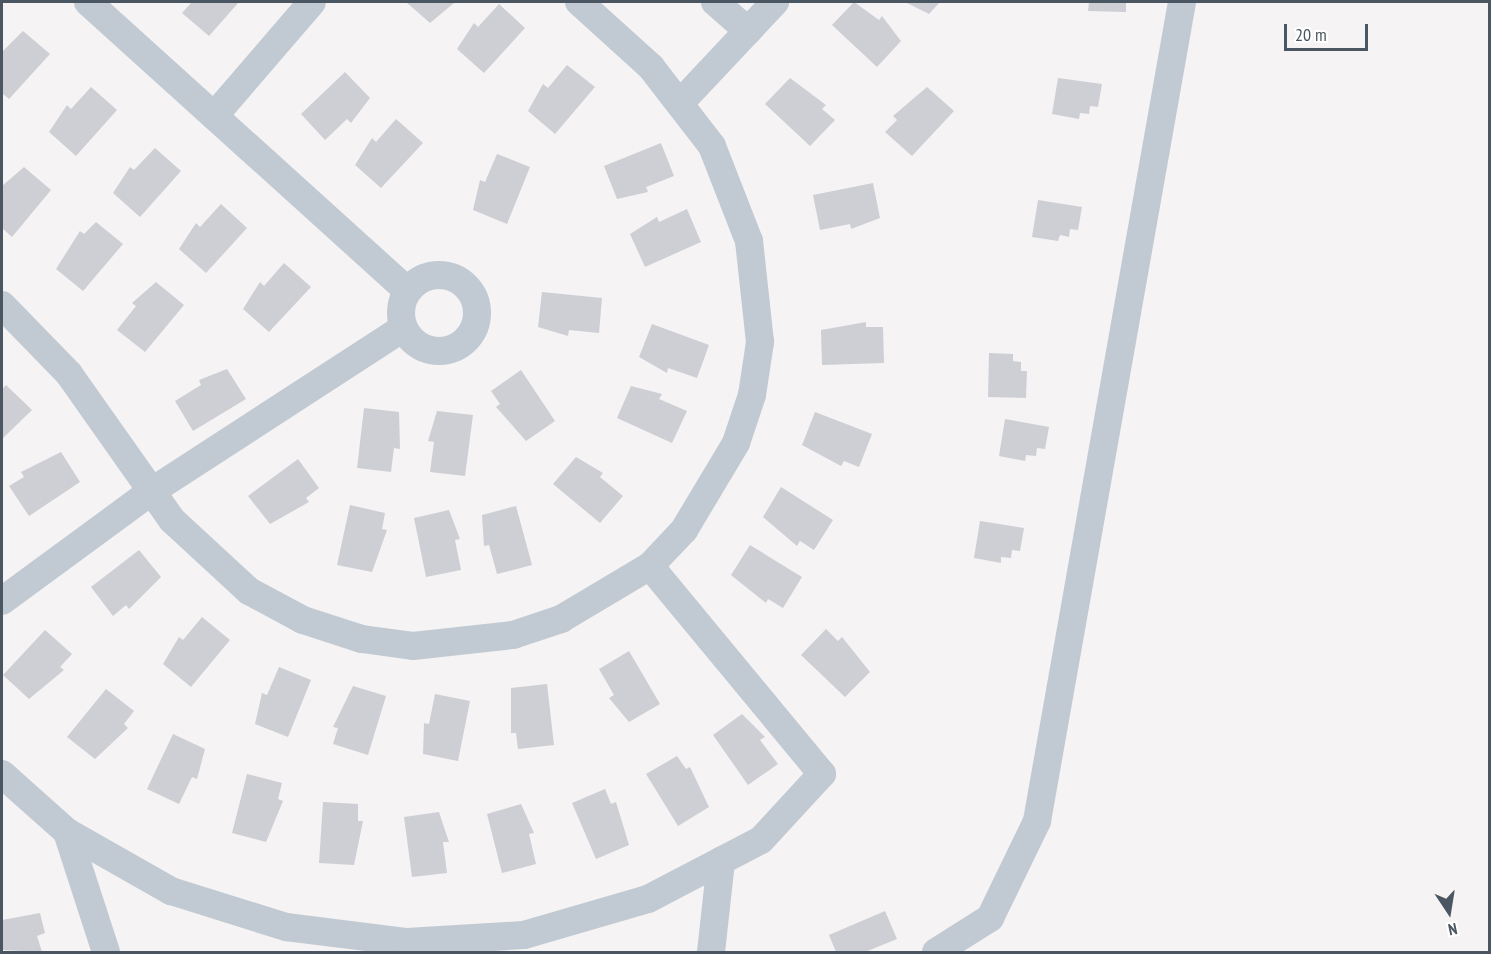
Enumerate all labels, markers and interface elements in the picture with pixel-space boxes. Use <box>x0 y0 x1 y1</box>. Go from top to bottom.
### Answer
scale bar <box>1287 12 1371 50</box>
text: 20 m <box>1295 23 1327 46</box>
north arrow <box>1419 882 1479 942</box>
text: N <box>1446 919 1459 940</box>

